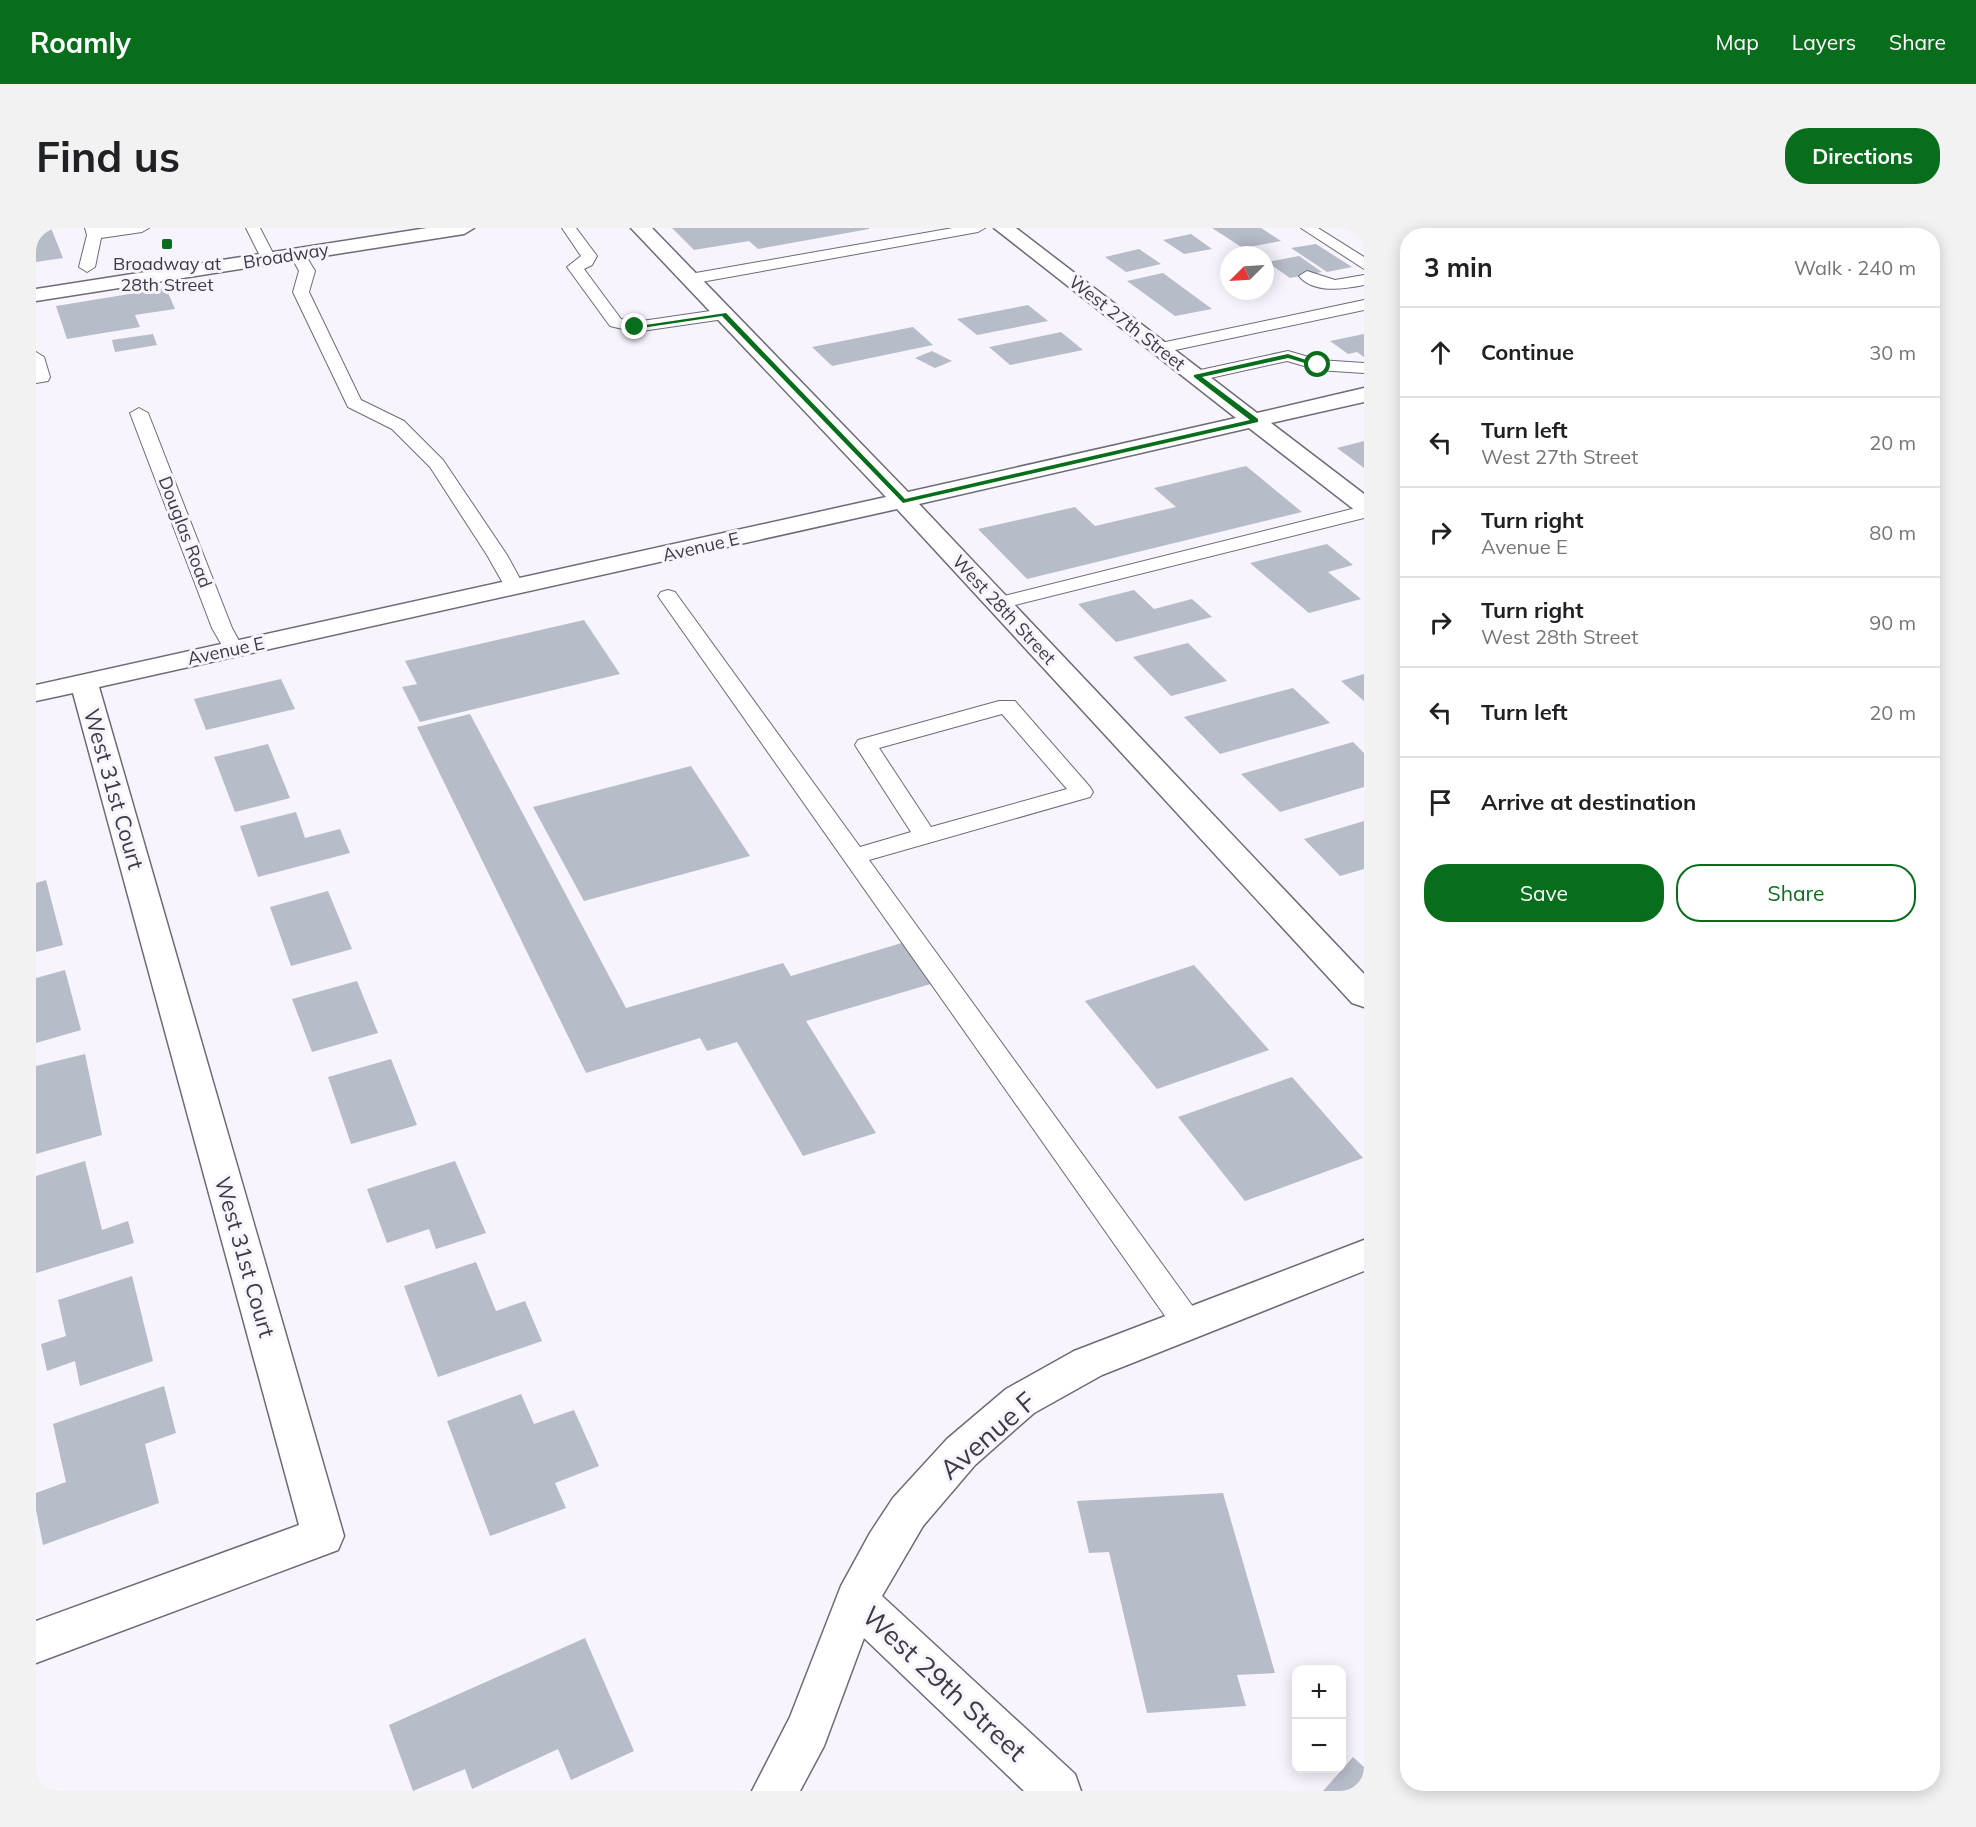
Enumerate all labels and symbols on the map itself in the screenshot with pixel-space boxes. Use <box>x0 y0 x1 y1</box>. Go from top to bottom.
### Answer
marker: Broadway at 28th Street <box>160 237 174 251</box>
street label: Broadway <box>242 237 331 274</box>
north arrow <box>1220 246 1274 300</box>
place label: Broadway at 28th Street <box>113 252 221 296</box>
street label: West 27th Street <box>1064 270 1190 375</box>
route end <box>621 313 647 339</box>
route start <box>1304 351 1330 377</box>
street label: Douglas Road <box>154 473 217 591</box>
street label: Avenue E <box>660 527 741 566</box>
street label: West 28th Street <box>948 550 1061 669</box>
street label: Avenue E <box>185 631 266 670</box>
street label: West 31st Court <box>78 705 150 873</box>
street label: West 31st Court <box>209 1173 281 1341</box>
street label: Avenue F <box>932 1384 1042 1486</box>
street label: West 29th Street <box>855 1598 1034 1768</box>

